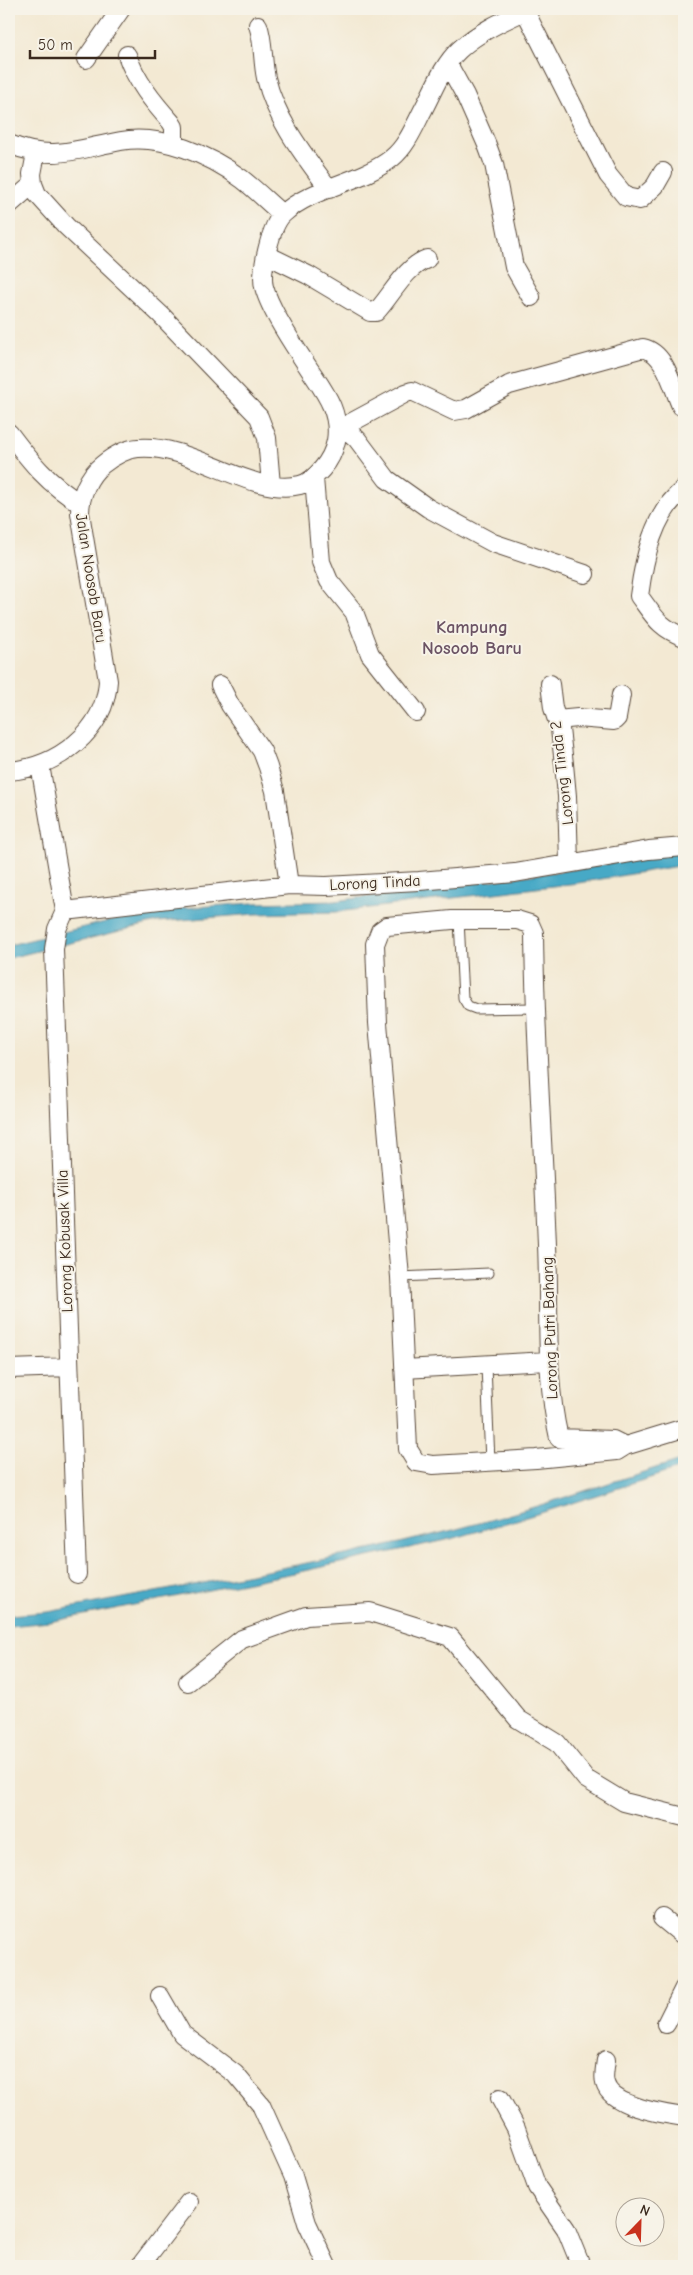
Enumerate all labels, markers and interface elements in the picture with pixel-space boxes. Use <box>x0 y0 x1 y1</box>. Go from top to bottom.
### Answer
scale bar <box>30 28 155 60</box>
text: 50 m <box>38 36 73 54</box>
street label: Jalan Noosob Baru <box>72 512 110 644</box>
district label: Kampung Nosoob Baru <box>422 617 522 659</box>
street label: Lorong Tinda 2 <box>547 720 577 826</box>
street label: Lorong Tinda <box>329 872 421 894</box>
street label: Lorong Kobusak Villa <box>54 1169 76 1313</box>
street label: Lorong Putri Bahang <box>539 1256 561 1400</box>
north arrow <box>616 2198 666 2248</box>
text: N <box>637 2201 652 2220</box>

